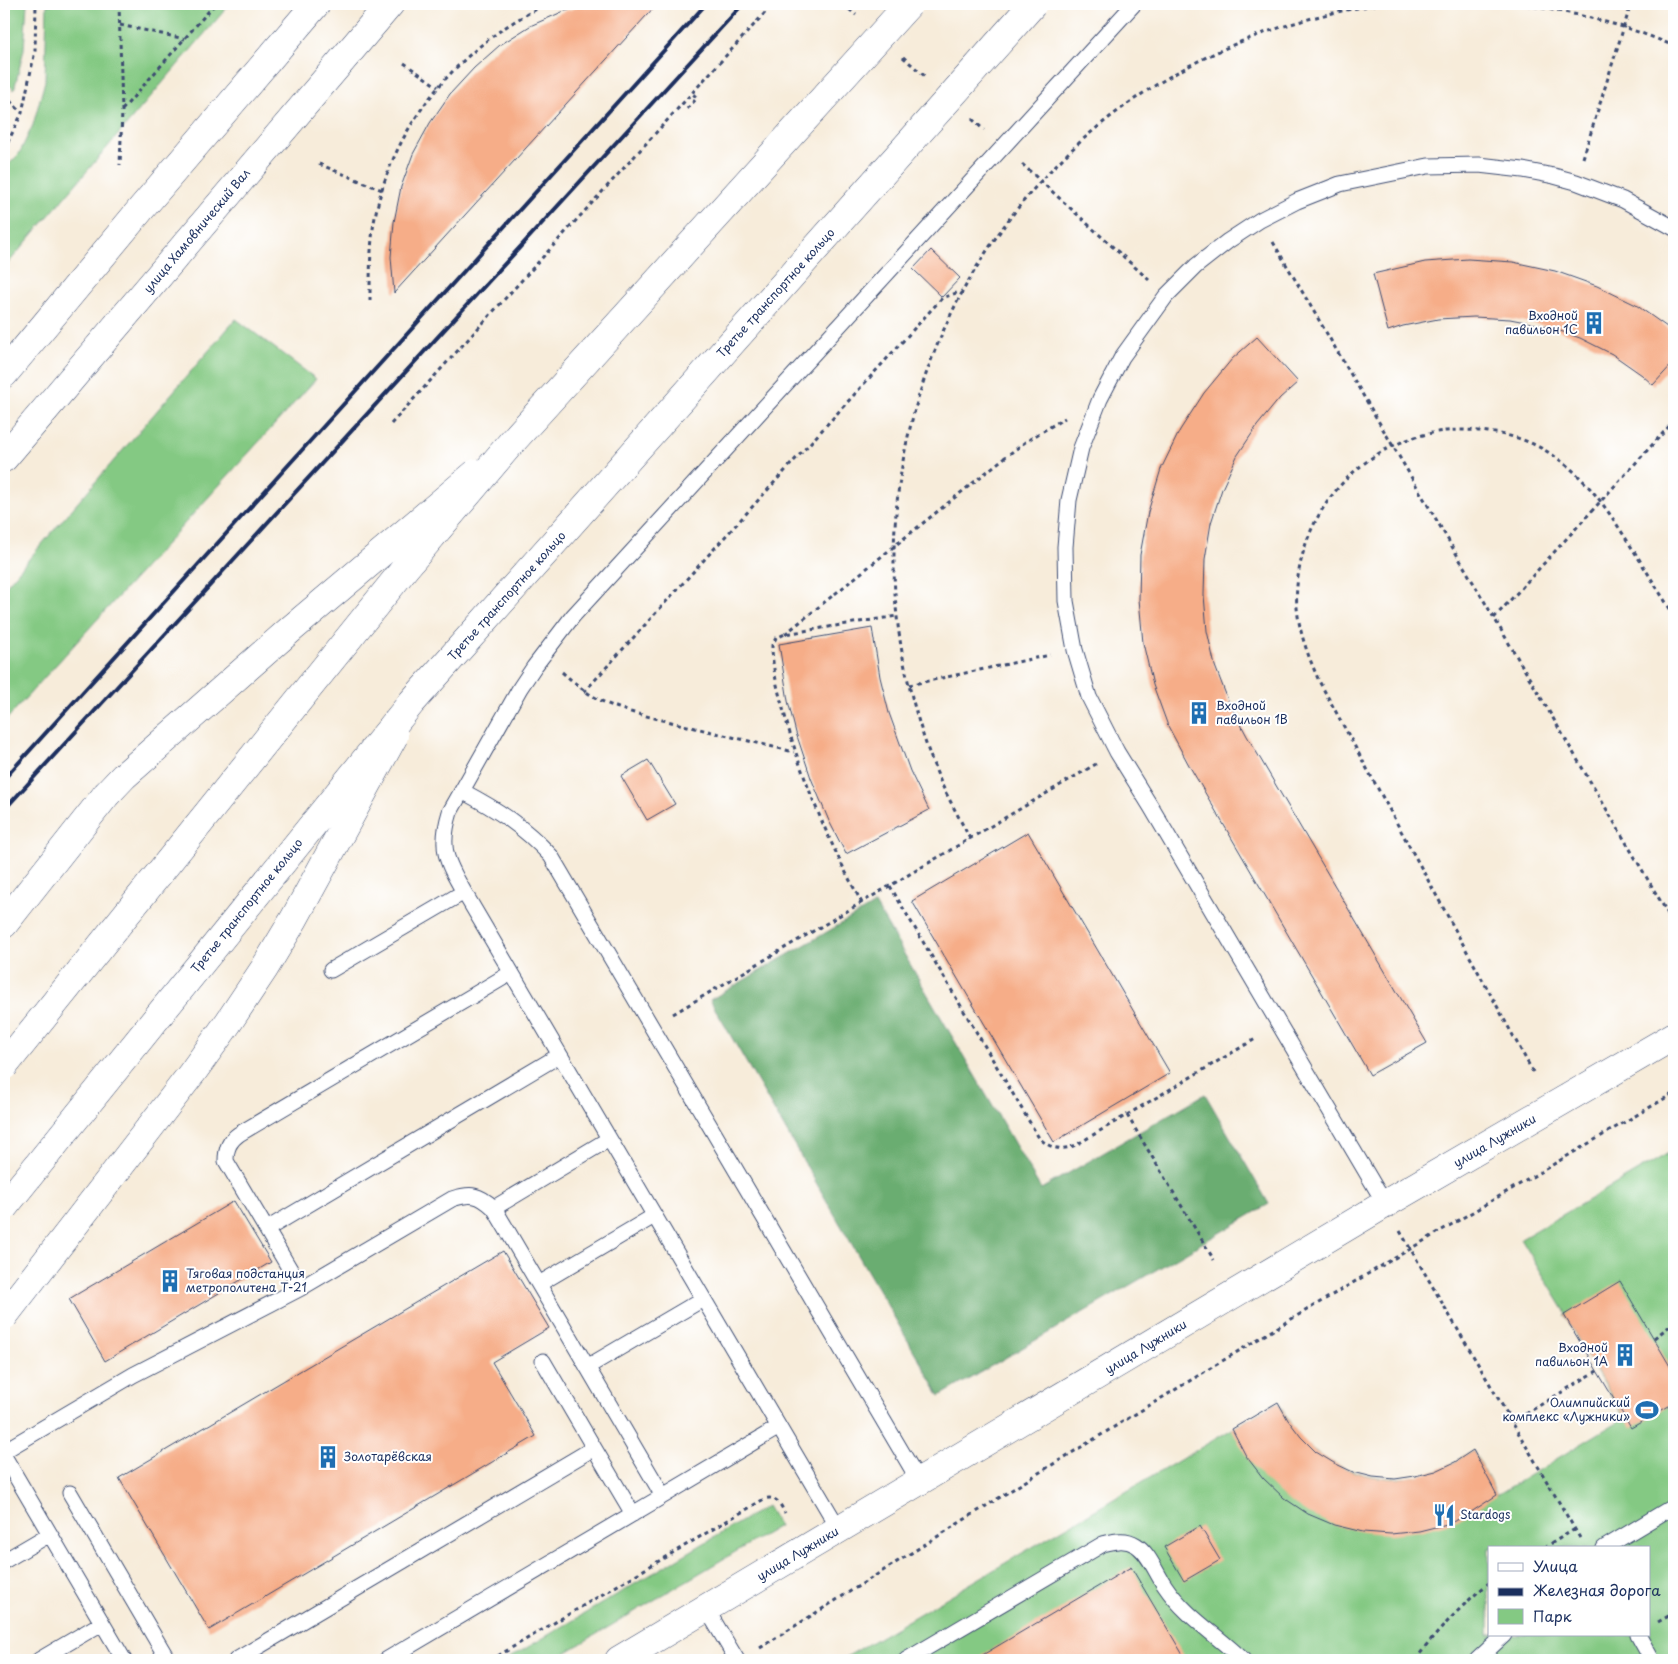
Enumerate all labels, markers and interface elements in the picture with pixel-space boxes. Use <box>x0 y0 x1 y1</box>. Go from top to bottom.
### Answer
street label: улица Хамовнический Вал <box>139 164 254 297</box>
street label: Третье транспортное кольцо <box>712 223 839 361</box>
place label: Входной павильон 1C <box>1505 306 1578 338</box>
building icon: Входной павильон 1C <box>1581 310 1607 336</box>
street label: Третье транспортное кольцо <box>443 526 570 664</box>
place label: Входной павильон 1B <box>1216 696 1288 728</box>
building icon: Входной павильон 1B <box>1186 700 1212 726</box>
street label: Третье транспортное кольцо <box>186 834 307 977</box>
street label: улица Лужники <box>1450 1109 1539 1171</box>
place label: Тяговая подстанция метрополитена Т-21 <box>186 1264 307 1296</box>
building icon: Тяговая подстанция метрополитена Т-21 <box>157 1268 183 1294</box>
street label: улица Лужники <box>1101 1315 1190 1378</box>
place label: Входной павильон 1A <box>1535 1338 1608 1370</box>
building icon: Входной павильон 1A <box>1612 1342 1638 1368</box>
place label: Олимпийский комплекс «Лужники» <box>1502 1393 1630 1425</box>
sports icon: Олимпийский комплекс «Лужники» <box>1634 1397 1660 1423</box>
building icon: Золотарёвская <box>315 1444 341 1470</box>
place label: Золотарёвская <box>344 1447 432 1465</box>
restaurant icon: Stardogs <box>1431 1502 1457 1528</box>
place label: Stardogs <box>1460 1505 1511 1523</box>
street label: улица Лужники <box>753 1522 842 1585</box>
legend <box>1488 1546 1650 1636</box>
text: Улица <box>1533 1554 1578 1577</box>
text: Железная дорога <box>1533 1578 1661 1601</box>
text: Парк <box>1533 1604 1572 1627</box>

